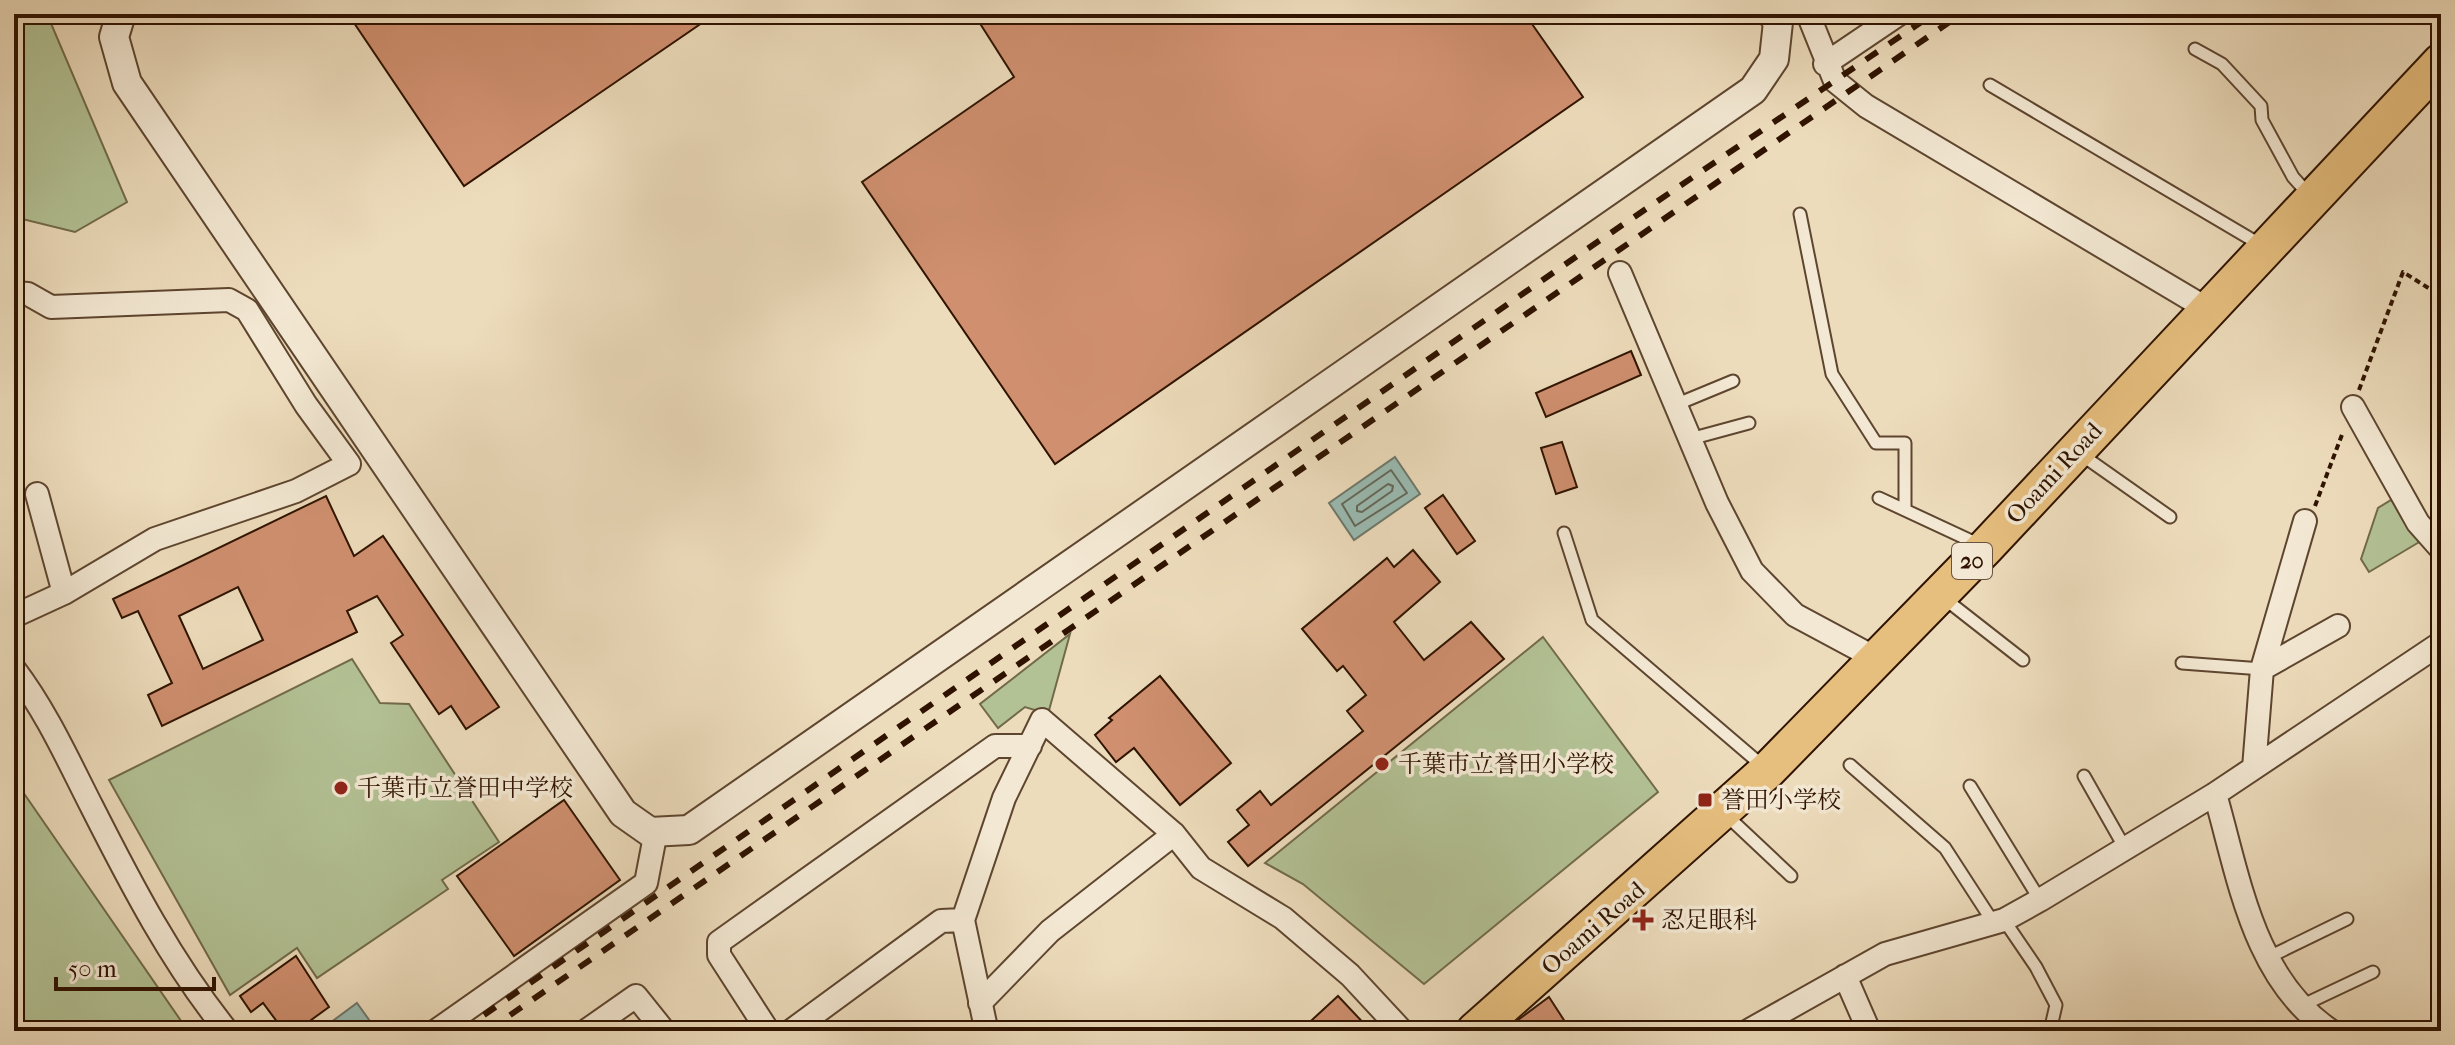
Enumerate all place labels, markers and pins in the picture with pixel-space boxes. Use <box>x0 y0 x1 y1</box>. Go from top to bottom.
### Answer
place label: 千葉市立誉田小学校 <box>1398 750 1614 778</box>
marker: 千葉市立誉田小学校 <box>1373 755 1391 773</box>
place label: 千葉市立誉田中学校 <box>357 774 573 802</box>
marker: 千葉市立誉田中学校 <box>332 779 350 797</box>
place label: 誉田小学校 <box>1721 786 1841 814</box>
marker: 誉田小学校 <box>1696 791 1714 809</box>
place label: 忍足眼科 <box>1661 906 1757 934</box>
marker: 忍足眼科 <box>1632 909 1654 931</box>

